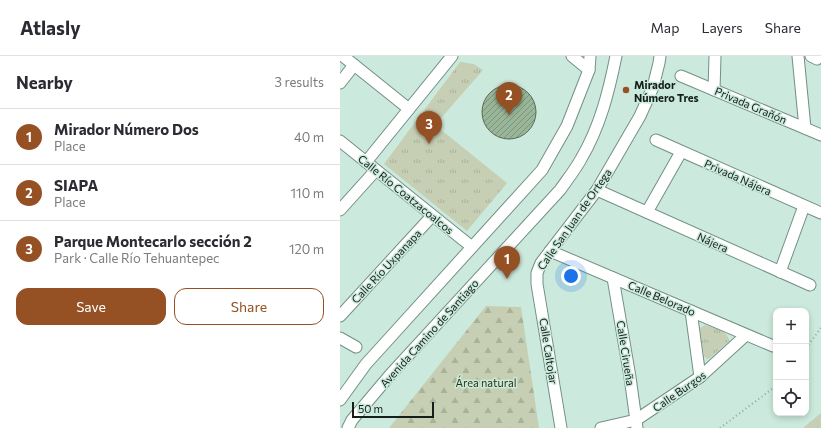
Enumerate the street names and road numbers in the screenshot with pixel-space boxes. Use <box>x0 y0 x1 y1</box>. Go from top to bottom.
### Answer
street label: Privada Grañón <box>713 84 789 126</box>
street label: Calle Río Coatzacoalcos <box>356 152 456 236</box>
street label: Privada Nájera <box>702 156 774 198</box>
street label: Calle San Juan de Ortega <box>534 166 615 273</box>
street label: Calle Río Uxpanapa <box>348 226 424 306</box>
street label: Nájera <box>695 229 731 255</box>
street label: Avenida Camino de Santiago <box>377 276 481 390</box>
street label: Calle Belorado <box>626 278 698 318</box>
street label: Calle Caltojar <box>537 317 561 386</box>
street label: Calle Cirueña <box>614 320 638 386</box>
street label: Calle Burgos <box>650 368 708 414</box>

